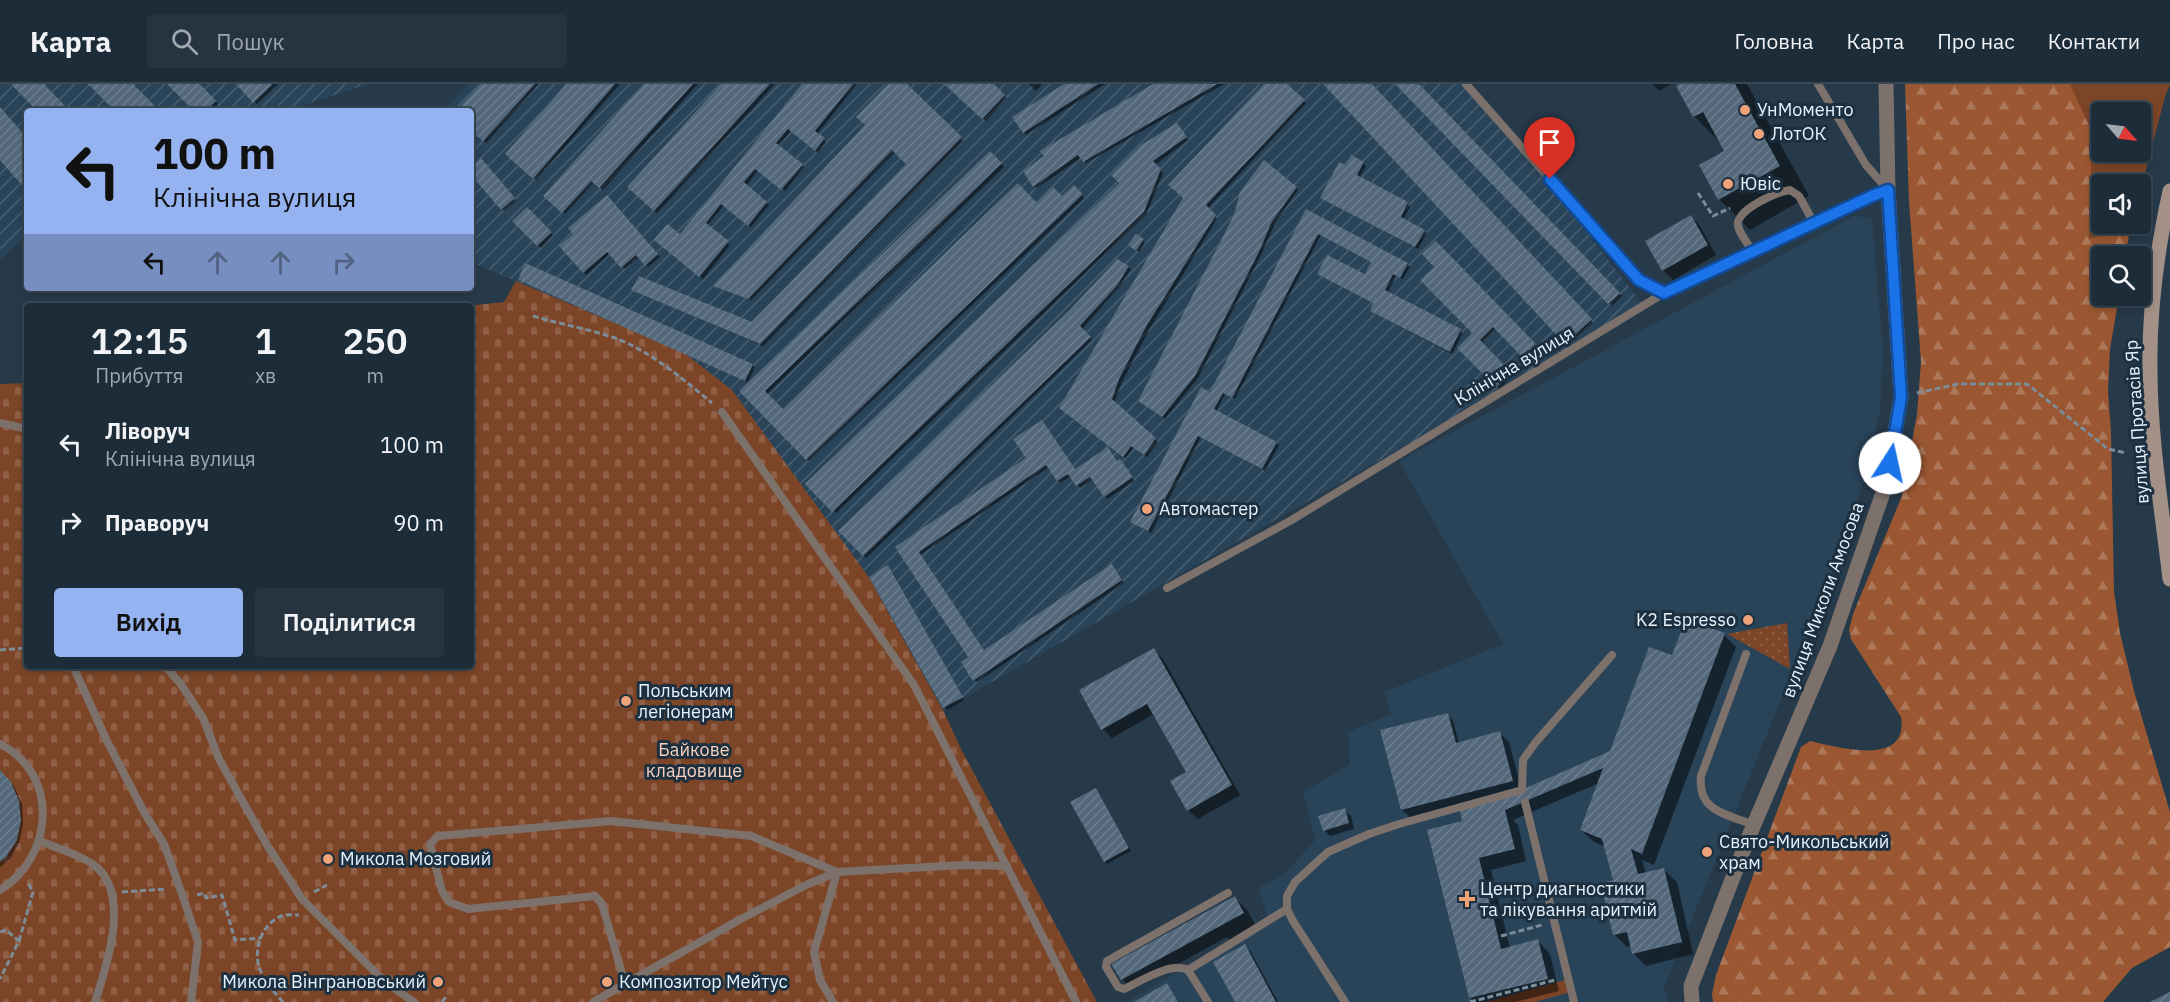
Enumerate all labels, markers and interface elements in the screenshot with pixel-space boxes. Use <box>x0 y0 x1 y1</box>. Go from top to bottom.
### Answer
search box <box>147 14 567 68</box>
text: Карта <box>30 23 111 60</box>
icon: search <box>168 25 201 58</box>
text: Пошук <box>216 27 285 56</box>
text: Головна <box>1735 27 1813 55</box>
text: Карта <box>1846 27 1904 55</box>
text: Про нас <box>1937 27 2015 55</box>
text: Контакти <box>2048 27 2140 55</box>
place label: УнМоменто <box>1757 98 1854 121</box>
north arrow <box>2091 102 2151 162</box>
map controls <box>2091 102 2151 306</box>
marker: УнМоменто <box>1738 103 1752 117</box>
pin <box>1524 117 1575 179</box>
place label: ЛотОК <box>1771 122 1826 145</box>
text: 100 m <box>153 126 276 181</box>
icon: arrive <box>1533 126 1566 159</box>
marker: ЛотОК <box>1752 127 1766 141</box>
icon: left <box>54 132 132 210</box>
place label: Ювіс <box>1740 172 1781 195</box>
button: sound <box>2091 174 2151 234</box>
marker: Ювіс <box>1721 177 1735 191</box>
text: Клінічна вулиця <box>153 179 357 214</box>
icon: left <box>138 246 171 279</box>
icon: ahead <box>201 246 234 279</box>
icon: ahead <box>264 246 297 279</box>
icon: right <box>327 246 360 279</box>
button: search <box>2091 246 2151 306</box>
text: 12:15 <box>90 317 188 364</box>
text: 1 <box>255 317 276 364</box>
text: 250 <box>343 317 408 364</box>
street label: Клінічна вулиця <box>1450 321 1578 410</box>
street label: вулиця Протасів Яр <box>2119 339 2154 505</box>
text: Прибуття <box>95 362 183 389</box>
text: хв <box>255 362 276 389</box>
text: m <box>366 362 384 389</box>
text: Ліворуч <box>105 416 190 445</box>
icon: left <box>54 428 87 461</box>
text: 100 m <box>380 430 444 459</box>
position arrow <box>1858 431 1922 495</box>
text: Клінічна вулиця <box>105 445 256 472</box>
place label: Автомастер <box>1159 497 1259 520</box>
street label: вулиця Миколи Амосова <box>1776 498 1869 701</box>
marker: Автомастер <box>1140 502 1154 516</box>
icon: right <box>54 506 87 539</box>
text: Праворуч <box>105 508 209 537</box>
text: 90 m <box>393 508 444 537</box>
button: Вихід <box>54 588 243 657</box>
button: Поділитися <box>255 588 444 657</box>
place label: K2 Espresso <box>1636 608 1736 631</box>
marker: K2 Espresso <box>1741 613 1755 627</box>
place label: Польським легіонерам <box>638 679 734 723</box>
marker: Польським легіонерам <box>619 694 633 708</box>
park label: Байкове кладовище <box>646 738 742 782</box>
place label: Свято-Микольський храм <box>1719 830 1889 874</box>
marker: Свято-Микольський храм <box>1700 845 1714 859</box>
place label: Микола Мозговий <box>340 847 491 870</box>
marker: Микола Мозговий <box>321 852 335 866</box>
place label: Центр диагностики та лікування аритмій <box>1480 877 1657 921</box>
marker: Центр диагностики та лікування аритмій <box>1458 890 1476 908</box>
place label: Микола Вінграновський <box>222 970 426 993</box>
place label: Композитор Мейтус <box>619 970 787 993</box>
marker: Микола Вінграновський <box>431 975 445 989</box>
marker: Композитор Мейтус <box>600 975 614 989</box>

